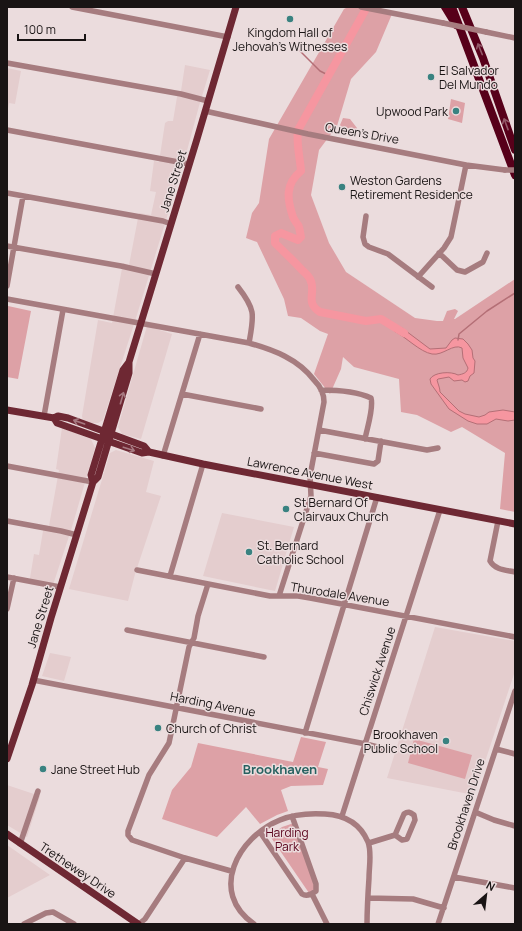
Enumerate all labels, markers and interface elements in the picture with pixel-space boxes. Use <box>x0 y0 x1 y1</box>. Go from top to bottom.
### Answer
marker: Kingdom Hall of Jehovah's Witnesses <box>285 14 295 24</box>
scale bar <box>18 16 85 42</box>
text: 100 m <box>24 21 56 38</box>
place label: Kingdom Hall of Jehovah's Witnesses <box>233 24 347 55</box>
one-way arrow <box>475 44 483 56</box>
place label: El Salvador Del Mundo <box>439 62 500 93</box>
marker: El Salvador Del Mundo <box>426 72 436 82</box>
place label: Upwood Park <box>376 103 449 120</box>
marker: Upwood Park <box>451 106 461 116</box>
street label: Queen's Drive <box>324 118 400 148</box>
one-way arrow <box>501 119 509 131</box>
street label: Jane Street <box>156 148 191 214</box>
place label: Weston Gardens Retirement Residence <box>350 172 473 203</box>
marker: Weston Gardens Retirement Residence <box>337 182 347 192</box>
one-way arrow <box>119 392 126 405</box>
one-way arrow <box>73 418 86 425</box>
one-way arrow <box>122 446 135 453</box>
street label: Lawrence Avenue West <box>246 452 375 494</box>
place label: St Bernard Of Clairvaux Church <box>294 494 388 525</box>
marker: St Bernard Of Clairvaux Church <box>281 504 291 514</box>
place label: St. Bernard Catholic School <box>257 537 344 568</box>
marker: St. Bernard Catholic School <box>244 547 254 557</box>
street label: Thurodale Avenue <box>289 578 391 610</box>
street label: Jane Street <box>23 584 58 650</box>
street label: Chiswick Avenue <box>355 624 399 718</box>
street label: Harding Avenue <box>169 687 257 721</box>
place label: Church of Christ <box>166 720 257 737</box>
marker: Church of Christ <box>153 723 163 733</box>
place label: Brookhaven Public School <box>364 726 438 757</box>
marker: Brookhaven Public School <box>441 736 451 746</box>
street label: Brookhaven Drive <box>443 756 489 852</box>
district label: Brookhaven <box>243 760 317 778</box>
place label: Jane Street Hub <box>51 761 140 778</box>
marker: Jane Street Hub <box>38 764 48 774</box>
park label: Harding Park <box>265 824 309 855</box>
street label: Trethewey Drive <box>36 838 120 902</box>
north arrow <box>466 875 506 915</box>
text: N <box>484 877 498 894</box>

